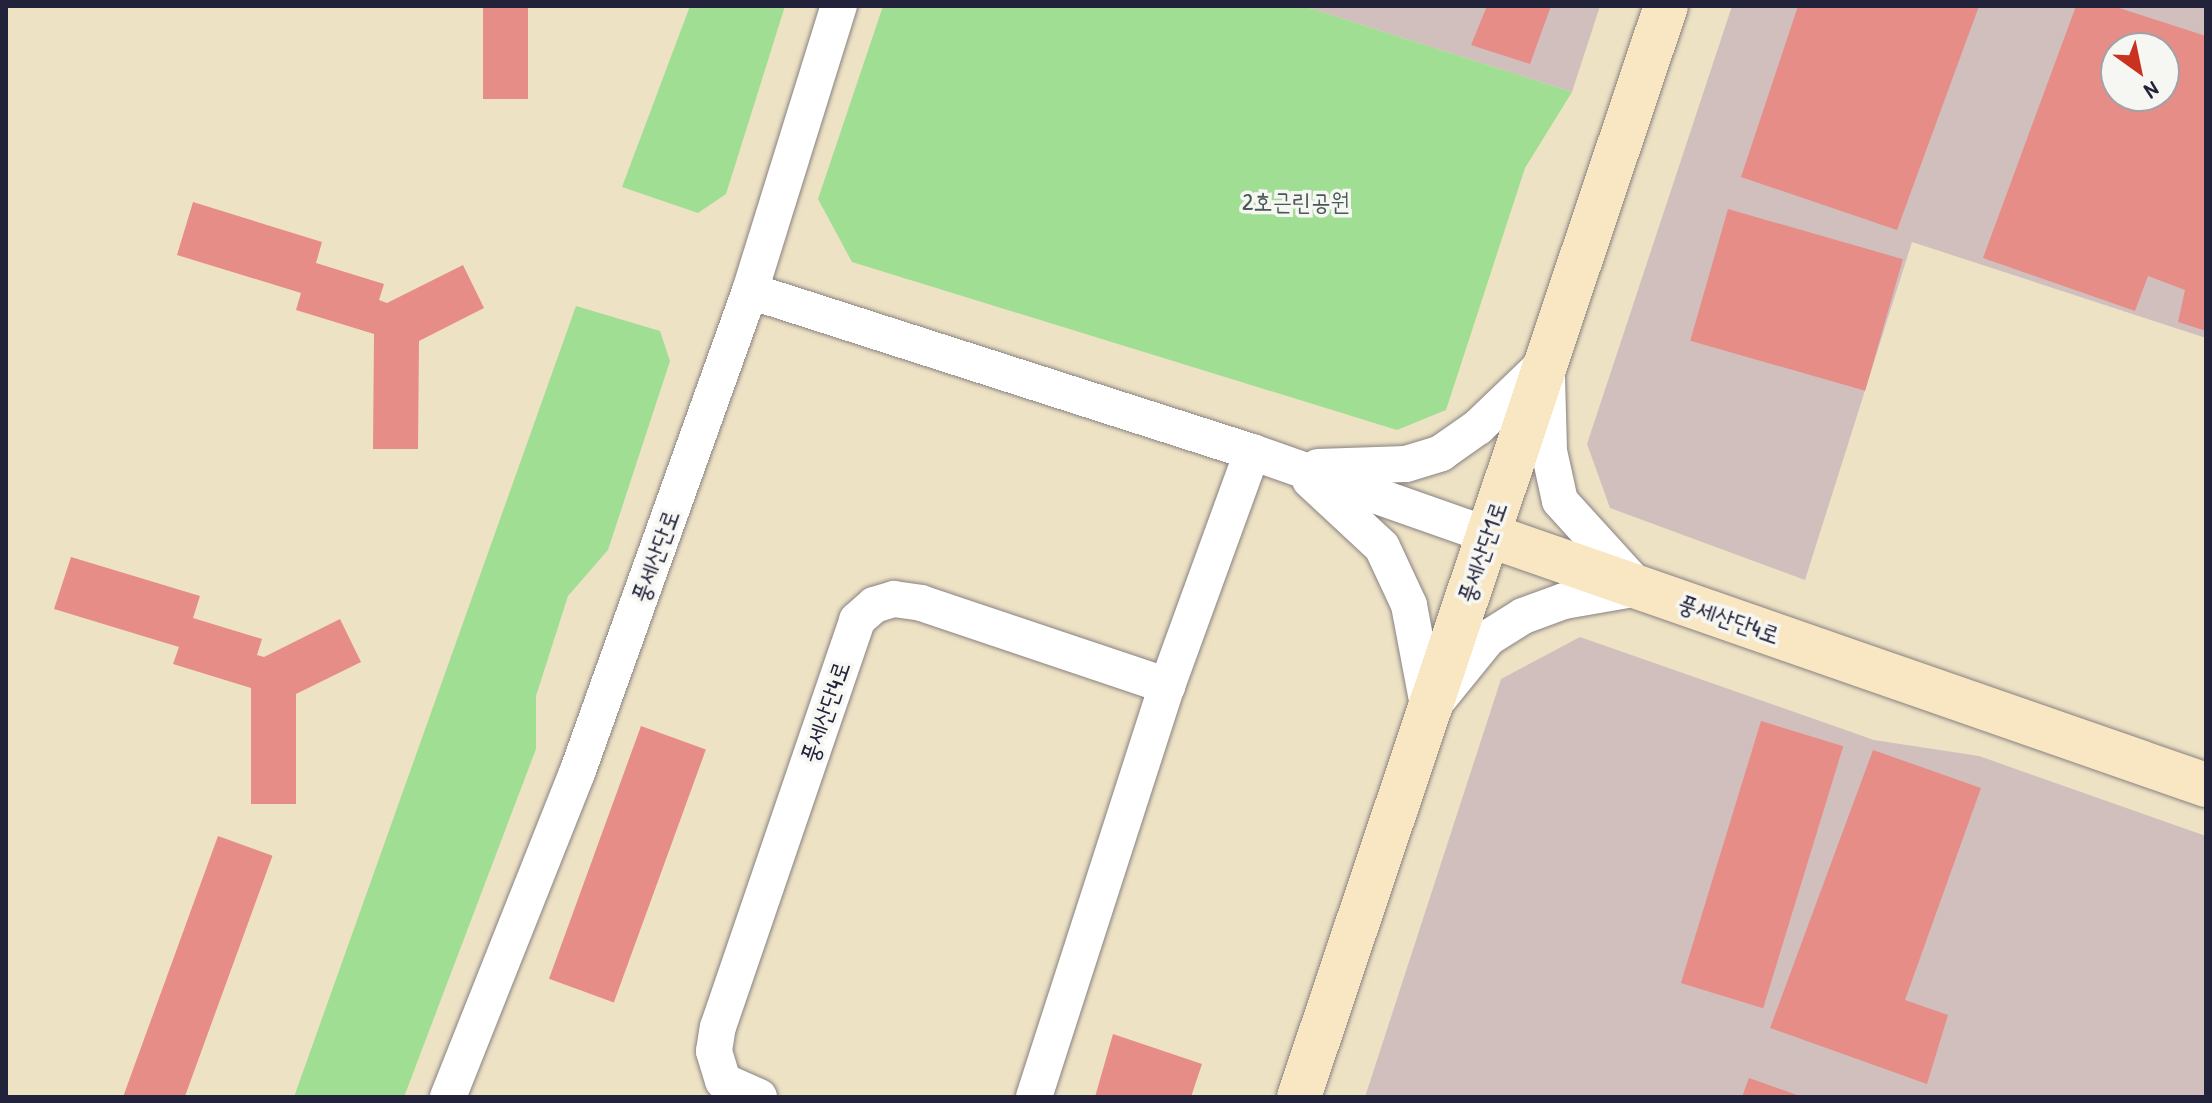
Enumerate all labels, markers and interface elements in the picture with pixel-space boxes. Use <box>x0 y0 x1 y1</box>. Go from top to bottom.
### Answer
north arrow <box>2100 32 2180 112</box>
text: N <box>2139 75 2165 106</box>
park label: 2호근린공원 <box>1242 188 1350 216</box>
street label: 풍세산단1로 <box>1451 498 1513 606</box>
street label: 풍세산단로 <box>625 506 685 606</box>
street label: 풍세산단4로 <box>1674 588 1784 650</box>
street label: 풍세산단4로 <box>794 657 856 767</box>

